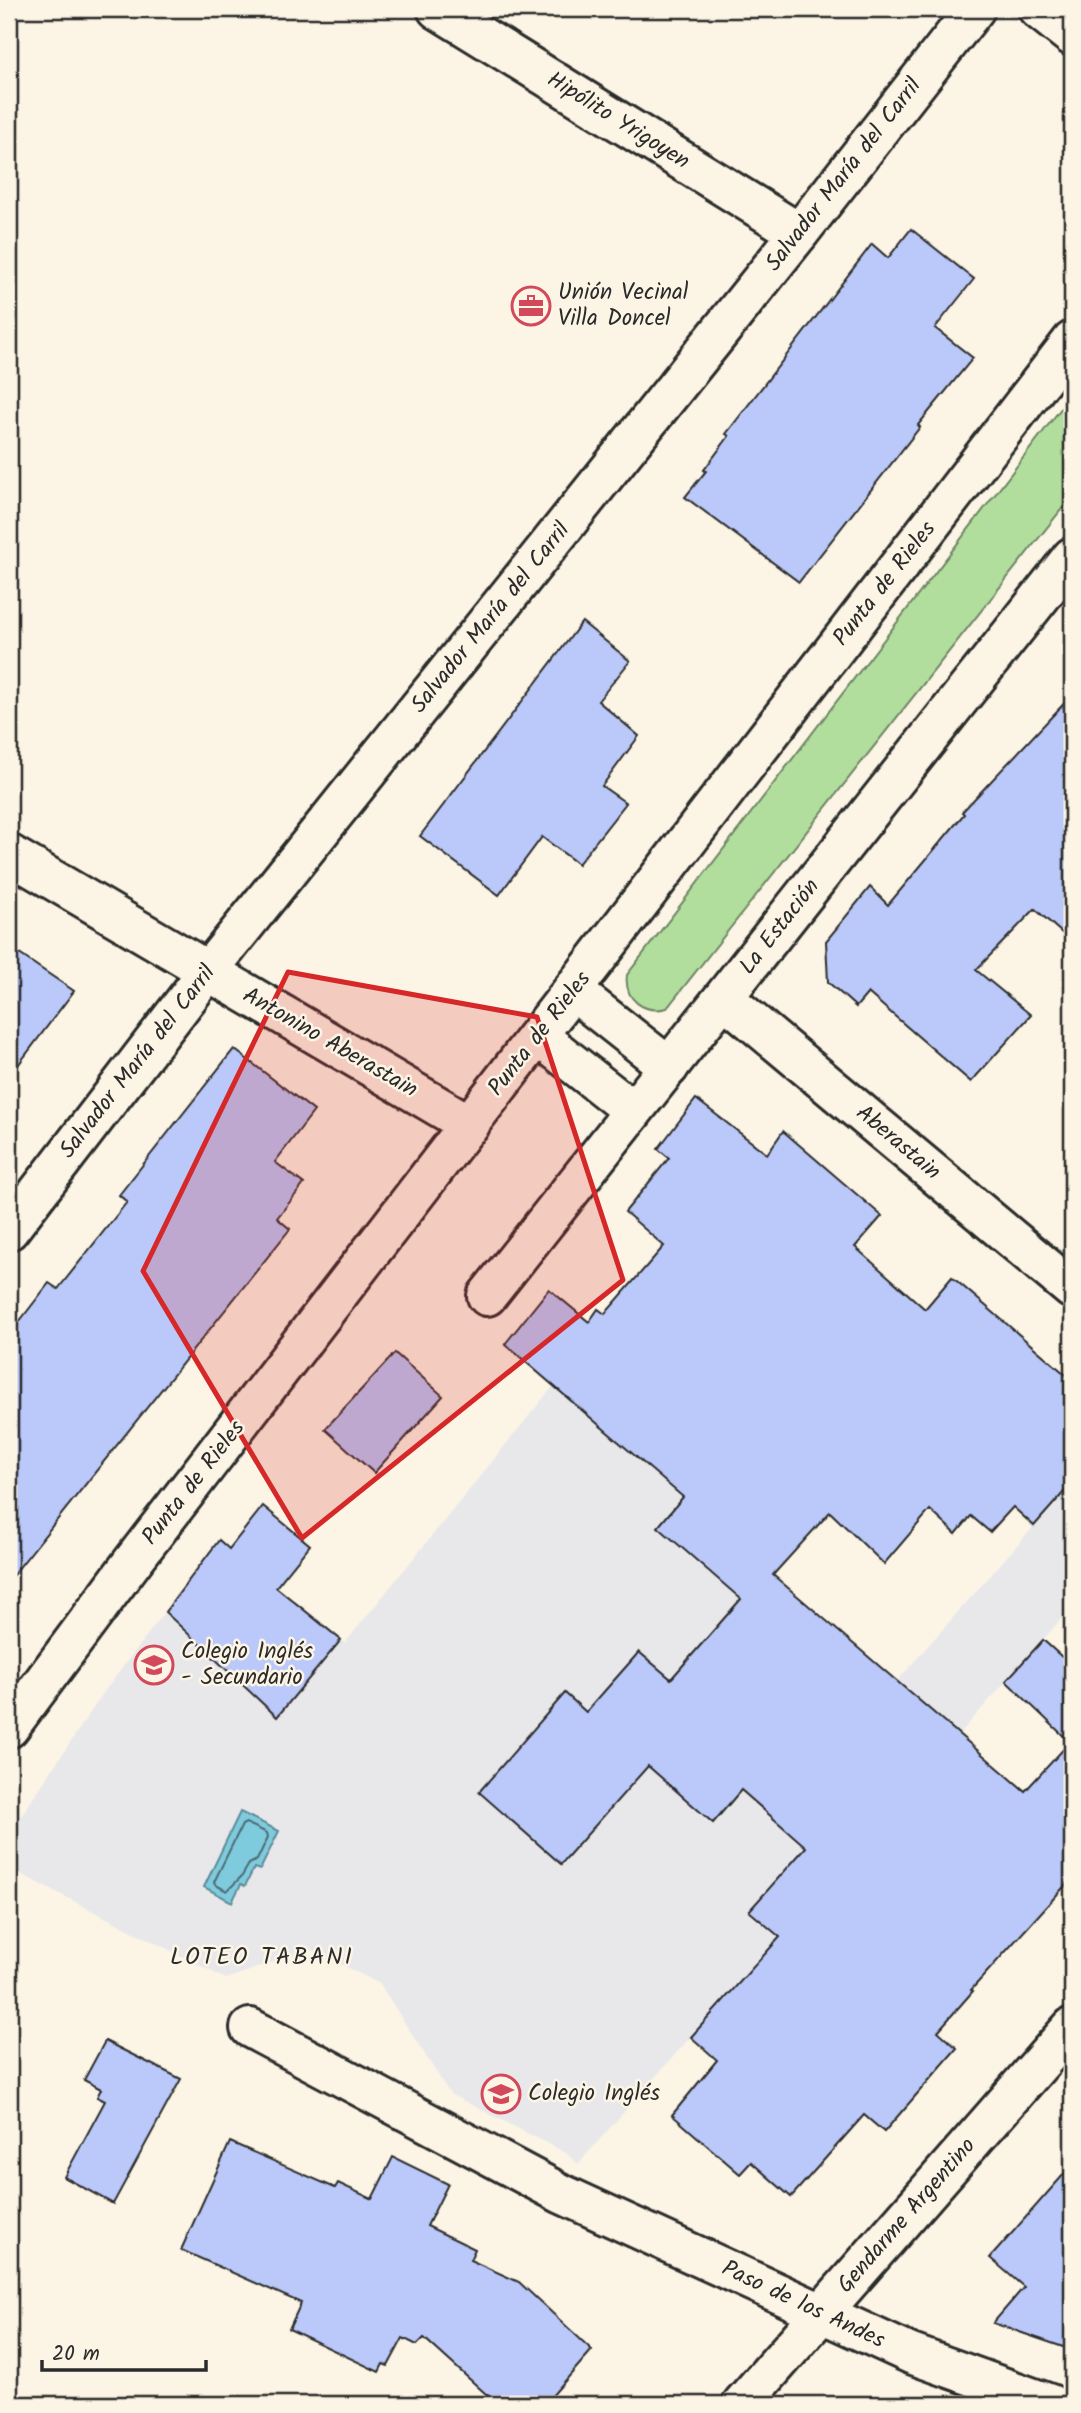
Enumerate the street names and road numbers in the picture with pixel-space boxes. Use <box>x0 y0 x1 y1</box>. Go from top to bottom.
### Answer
street label: Hipólito Yrigoyen <box>539 63 697 179</box>
street label: Salvador María del Carril <box>757 70 932 280</box>
street label: Punta de Rieles <box>824 513 946 655</box>
street label: Salvador María del Carril <box>402 514 580 722</box>
street label: La Estación <box>731 871 829 983</box>
street label: Salvador María del Carril <box>51 957 226 1167</box>
street label: Punta de Rieles <box>479 963 601 1105</box>
street label: Antonino Aberastain <box>236 978 424 1108</box>
street label: Aberastain <box>847 1096 949 1190</box>
street label: Punta de Rieles <box>133 1412 255 1554</box>
street label: Gendarme Argentino <box>829 2130 985 2302</box>
street label: Paso de los Andes <box>715 2251 891 2359</box>

